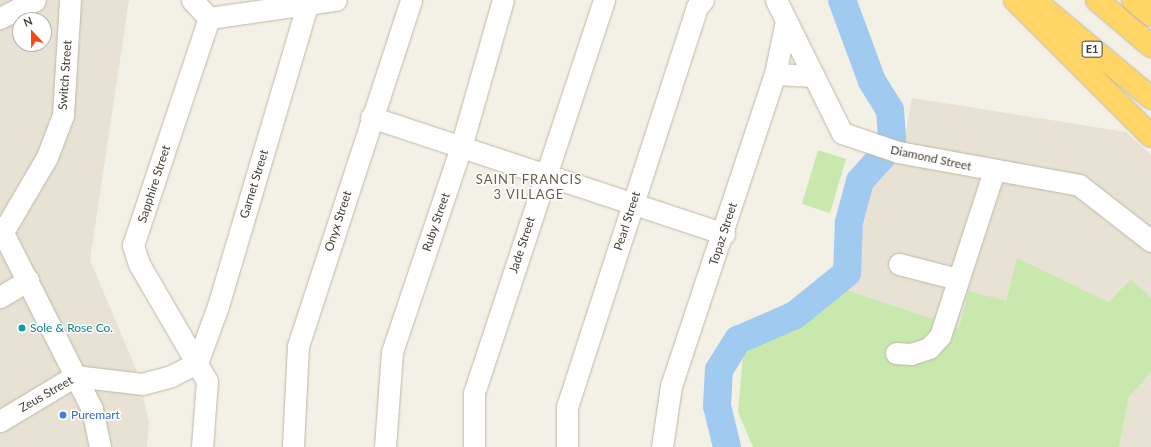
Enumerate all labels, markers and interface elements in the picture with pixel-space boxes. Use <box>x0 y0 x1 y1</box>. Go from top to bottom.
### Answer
north arrow <box>12 12 52 52</box>
text: N <box>21 14 34 29</box>
street label: Switch Street <box>55 40 75 110</box>
road number: E1 <box>1081 40 1103 58</box>
street label: Diamond Street <box>889 142 973 174</box>
street label: Sapphire Street <box>135 143 173 225</box>
street label: Garnet Street <box>237 148 271 220</box>
district label: SAINT FRANCIS 3 VILLAGE <box>476 172 582 203</box>
street label: Onyx Street <box>321 189 355 253</box>
street label: Pearl Street <box>611 190 643 252</box>
street label: Ruby Street <box>419 191 453 253</box>
street label: Topaz Street <box>706 201 740 267</box>
street label: Jade Street <box>506 215 538 275</box>
place label: Sole & Rose Co. <box>30 321 113 335</box>
marker: Sole & Rose Co. <box>17 323 27 333</box>
street label: Zeus Street <box>16 373 76 415</box>
place label: Puremart <box>71 408 120 422</box>
marker: Puremart <box>58 410 68 420</box>

